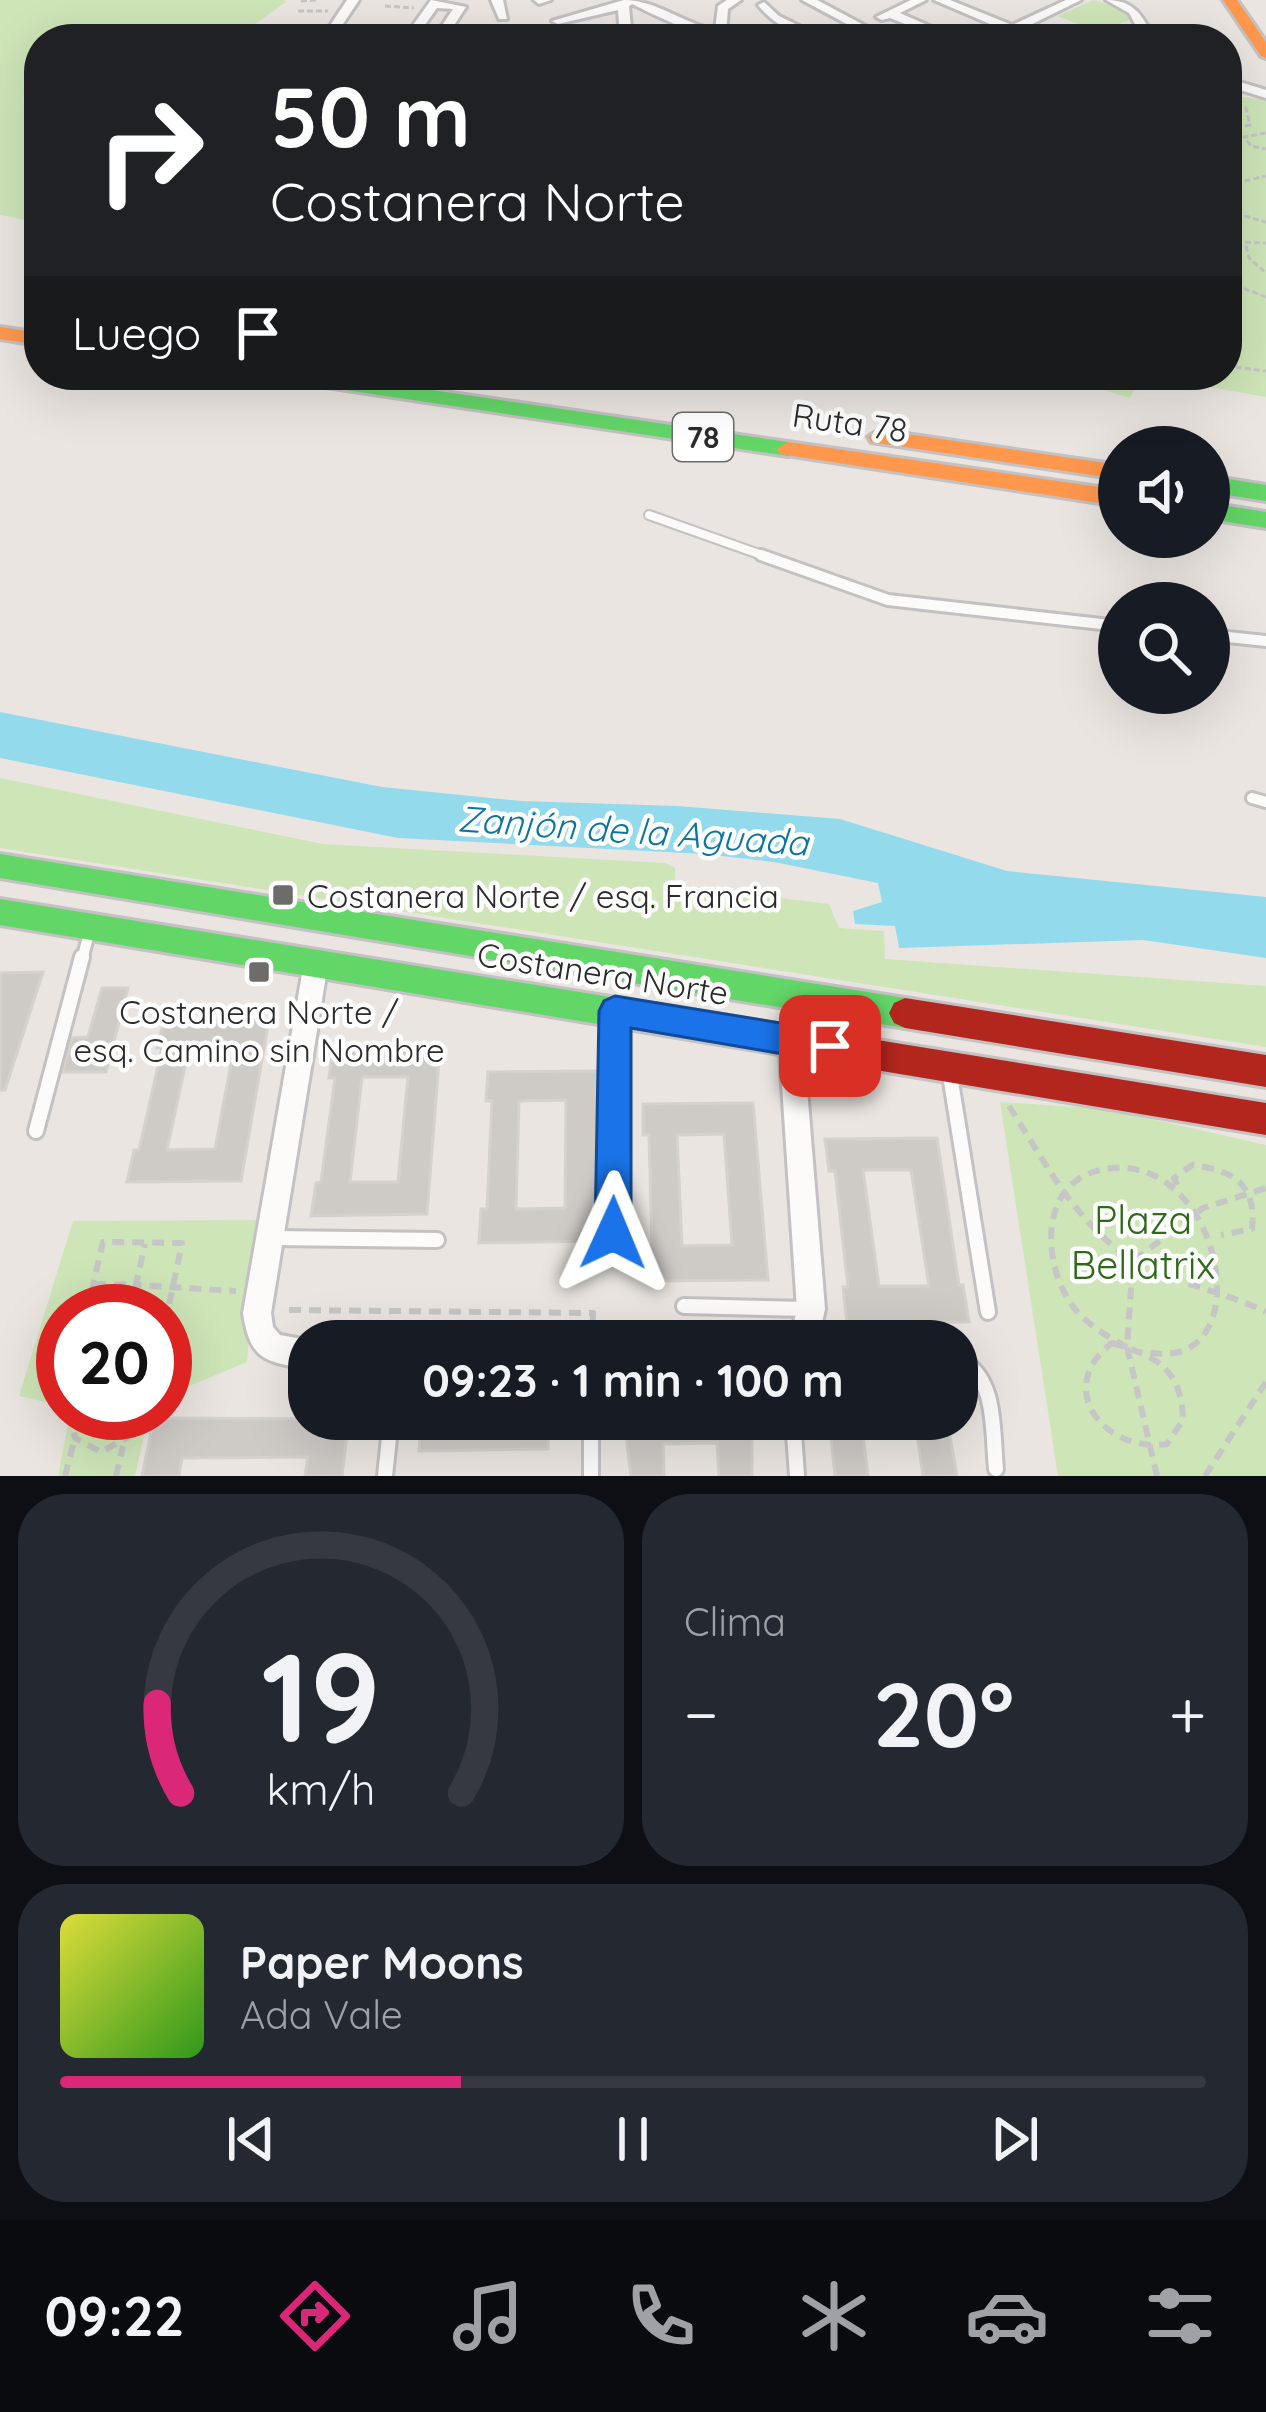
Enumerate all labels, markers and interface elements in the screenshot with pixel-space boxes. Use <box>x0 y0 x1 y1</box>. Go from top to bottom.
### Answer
text: 50 m <box>270 63 471 168</box>
icon: right <box>72 72 228 228</box>
text: Costanera Norte <box>270 167 685 235</box>
icon: arrive <box>225 300 291 366</box>
text: Luego <box>72 305 201 361</box>
street label: Ruta 78 <box>790 394 910 450</box>
road number: 78 <box>673 413 733 461</box>
map controls <box>1098 426 1230 714</box>
button: sound <box>1098 426 1230 558</box>
button: search <box>1098 582 1230 714</box>
water label: Zanjón de la Aguada <box>456 795 812 865</box>
place label: Costanera Norte / esq. Francia <box>307 875 779 916</box>
marker: Costanera Norte / esq. Francia <box>270 882 296 908</box>
street label: Costanera Norte <box>475 933 731 1013</box>
marker: Costanera Norte / esq. Camino sin Nombre <box>246 959 272 985</box>
place label: Costanera Norte / esq. Camino sin Nombre <box>73 991 445 1070</box>
pin <box>779 995 881 1097</box>
icon: arrive <box>797 1013 863 1079</box>
position arrow <box>550 1170 676 1296</box>
park label: Plaza Bellatrix <box>1071 1195 1215 1289</box>
speed limit sign: 20 <box>36 1284 192 1440</box>
text: 09:23 · 1 min · 100 m <box>422 1352 844 1408</box>
text: Clima <box>684 1597 786 1646</box>
text: 19 <box>261 1617 381 1773</box>
text: 20° <box>873 1657 1014 1770</box>
text: − <box>684 1672 718 1755</box>
text: + <box>1169 1672 1206 1755</box>
text: km/h <box>267 1762 375 1816</box>
text: Paper Moons <box>240 1934 524 1990</box>
text: Ada Vale <box>240 1990 403 2039</box>
icon: previous <box>218 2106 284 2172</box>
icon: pause <box>600 2106 666 2172</box>
icon: next <box>982 2106 1048 2172</box>
icon: directions <box>273 2274 357 2358</box>
icon: music <box>446 2274 530 2358</box>
icon: phone <box>619 2274 703 2358</box>
icon: climate <box>792 2274 876 2358</box>
icon: car <box>965 2274 1049 2358</box>
icon: filters <box>1138 2274 1222 2358</box>
text: 09:22 <box>44 2282 184 2350</box>

